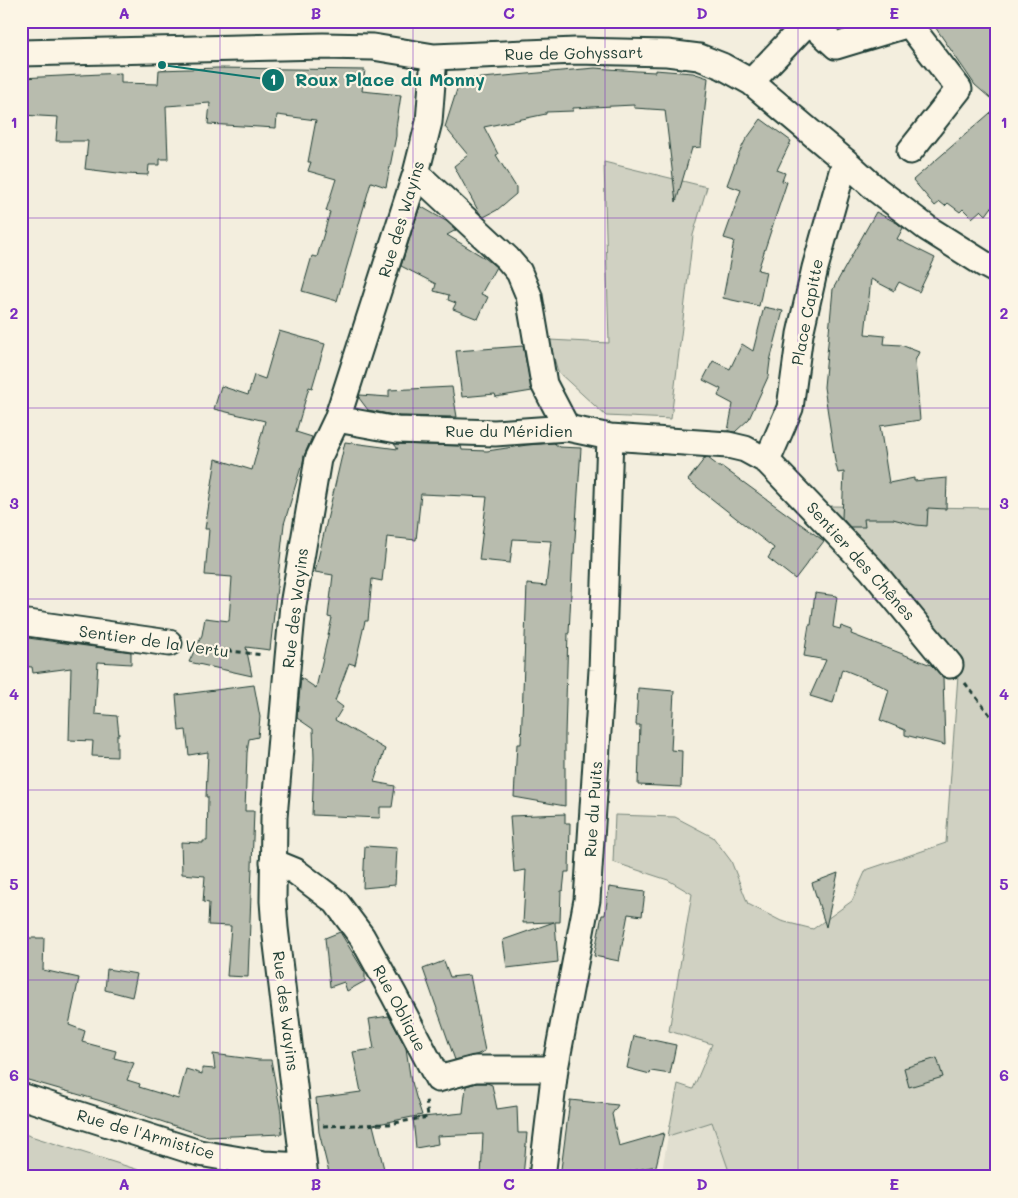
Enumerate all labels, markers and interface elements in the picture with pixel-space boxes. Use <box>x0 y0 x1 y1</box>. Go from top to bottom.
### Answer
text: A <box>118 2 130 23</box>
text: B <box>311 2 321 23</box>
text: C <box>503 2 515 23</box>
text: D <box>696 2 708 23</box>
text: E <box>889 2 899 23</box>
street label: Rue de Gohyssart <box>505 41 643 64</box>
callout: Roux Place du Monny <box>260 64 495 97</box>
text: Roux Place du Monny <box>295 67 485 91</box>
text: 1 <box>270 69 276 89</box>
text: 1 <box>10 111 18 132</box>
text: 1 <box>1000 111 1008 132</box>
street label: Rue des Wayins <box>373 158 428 280</box>
street label: Place Capitte <box>786 257 827 367</box>
text: 2 <box>10 302 19 323</box>
text: 2 <box>1000 302 1009 323</box>
street label: Rue du Méridien <box>445 420 573 441</box>
text: 3 <box>9 492 19 513</box>
text: 3 <box>999 492 1009 513</box>
street label: Sentier des Chênes <box>803 497 920 624</box>
street label: Rue des Wayins <box>277 547 312 669</box>
street label: Sentier de la Vertu <box>78 620 230 661</box>
text: 4 <box>9 683 19 704</box>
text: 4 <box>999 683 1009 704</box>
street label: Rue du Puits <box>579 760 606 858</box>
text: 5 <box>9 873 19 894</box>
text: 5 <box>999 873 1009 894</box>
street label: Rue des Wayins <box>269 950 304 1072</box>
street label: Rue Oblique <box>369 961 432 1055</box>
text: 6 <box>9 1064 19 1085</box>
text: 6 <box>999 1064 1009 1085</box>
street label: Rue de l'Armistice <box>75 1104 218 1163</box>
text: A <box>118 1173 130 1194</box>
text: B <box>311 1173 321 1194</box>
text: C <box>503 1173 515 1194</box>
text: D <box>696 1173 708 1194</box>
text: E <box>889 1173 899 1194</box>

